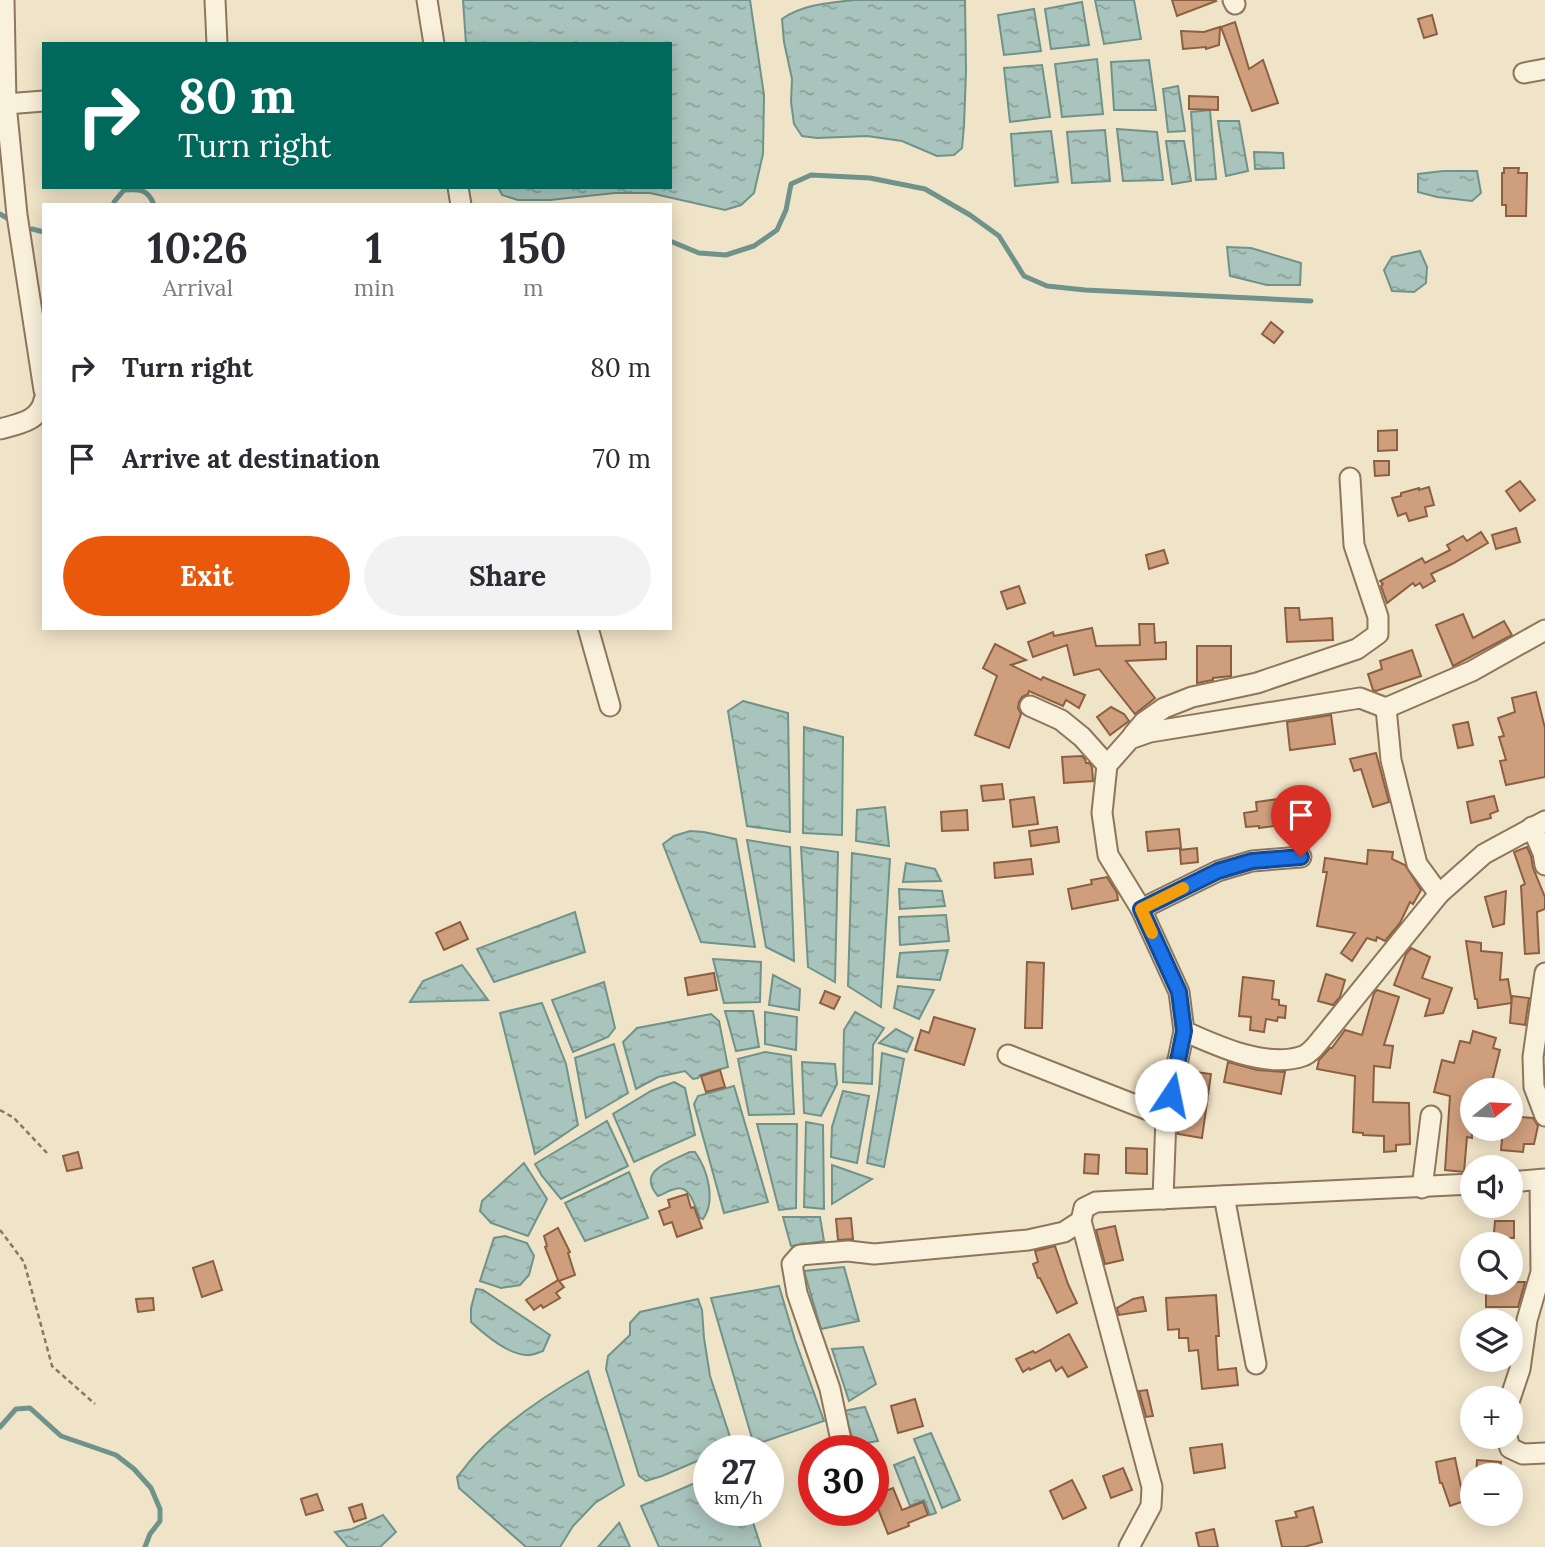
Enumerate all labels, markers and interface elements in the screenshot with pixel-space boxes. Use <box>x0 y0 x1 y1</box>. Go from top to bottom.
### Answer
text: 80 m <box>178 64 295 126</box>
icon: right <box>63 70 154 161</box>
text: Turn right <box>178 125 331 166</box>
text: 10:26 <box>147 221 248 275</box>
text: 1 <box>366 221 383 275</box>
text: 150 <box>500 221 567 275</box>
text: Arrival <box>163 273 233 302</box>
text: min <box>354 273 395 302</box>
text: m <box>523 273 544 302</box>
icon: right <box>63 349 101 387</box>
text: Turn right <box>122 351 253 384</box>
text: 80 m <box>590 351 651 384</box>
icon: arrive <box>63 440 101 478</box>
text: Arrive at destination <box>122 442 380 475</box>
text: 70 m <box>593 442 651 475</box>
button: Exit <box>63 536 350 616</box>
button: Share <box>364 536 651 616</box>
pin <box>1271 785 1331 857</box>
icon: arrive <box>1282 796 1320 834</box>
position arrow <box>1134 1058 1208 1132</box>
north arrow <box>1460 1078 1522 1141</box>
map controls <box>1460 1078 1523 1526</box>
button: sound <box>1460 1155 1523 1218</box>
button: search <box>1460 1232 1523 1295</box>
button: layers <box>1460 1309 1523 1372</box>
button: + <box>1460 1386 1523 1449</box>
speed limit sign: 30 <box>798 1435 889 1526</box>
text: 27 <box>721 1449 756 1494</box>
button: − <box>1460 1463 1523 1526</box>
text: km/h <box>714 1486 763 1509</box>

